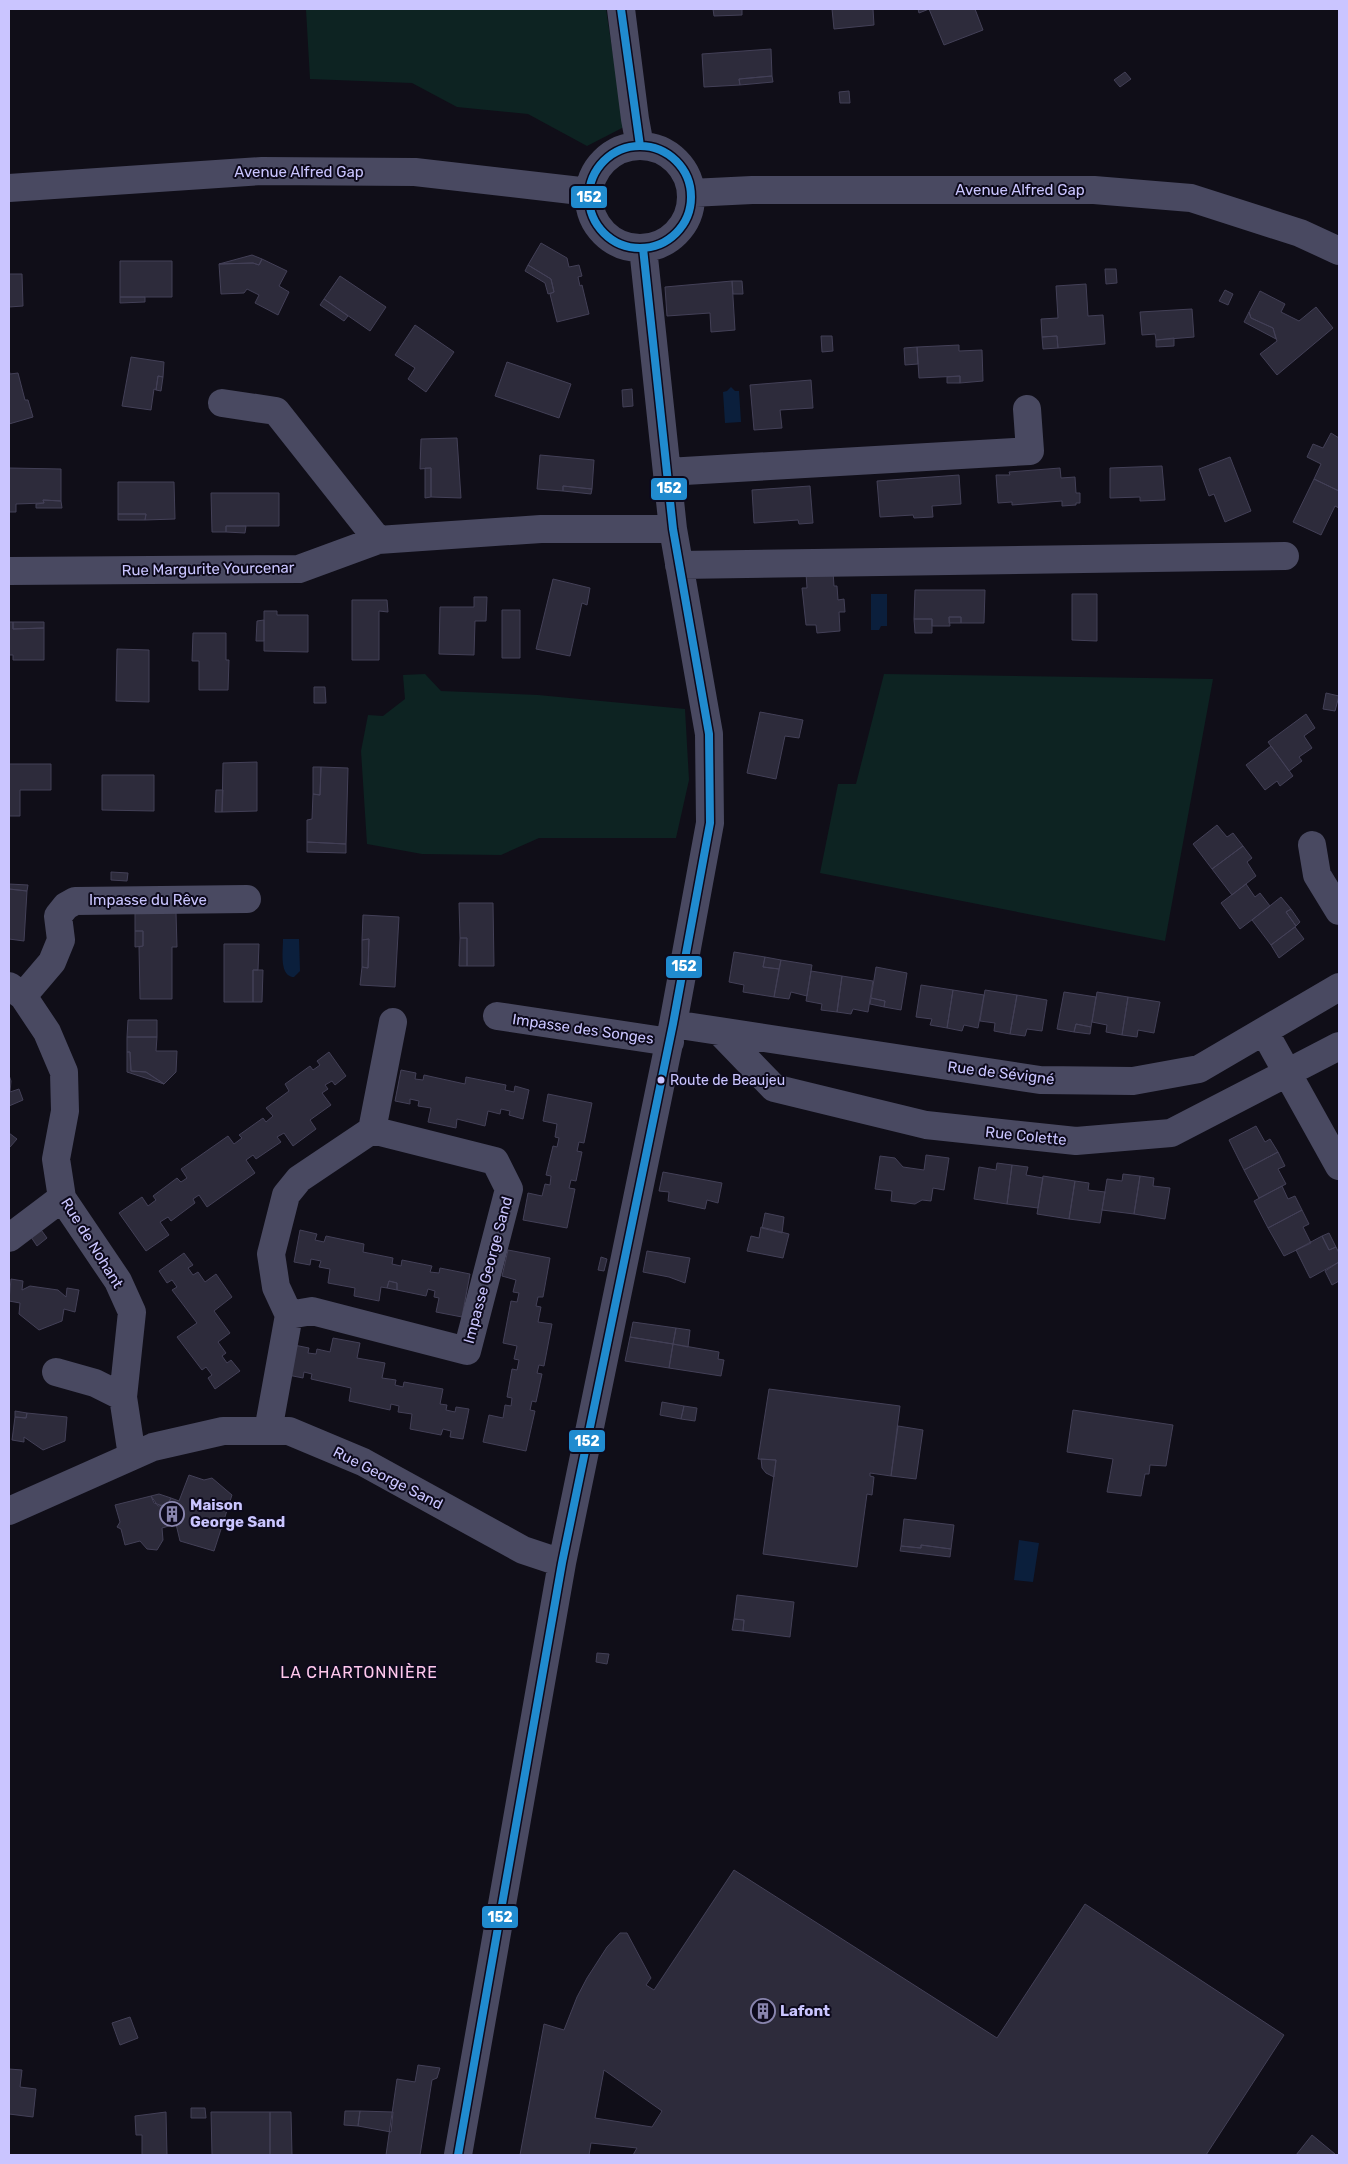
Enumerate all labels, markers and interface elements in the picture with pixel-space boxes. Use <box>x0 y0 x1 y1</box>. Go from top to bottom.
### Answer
street label: Avenue Alfred Gap <box>234 163 364 181</box>
street label: Avenue Alfred Gap <box>955 181 1085 199</box>
line badge: 152 <box>570 185 608 209</box>
text: 152 <box>576 189 602 206</box>
line badge: 152 <box>650 477 688 501</box>
text: 152 <box>656 480 682 497</box>
street label: Rue Margurite Yourcenar <box>121 558 295 580</box>
street label: Impasse du Rêve <box>89 891 207 909</box>
line badge: 152 <box>665 955 703 979</box>
text: 152 <box>671 958 697 975</box>
street label: Impasse des Songes <box>511 1010 655 1048</box>
street label: Rue de Sévigné <box>946 1057 1056 1089</box>
place label: Route de Beaujeu <box>670 1072 785 1089</box>
marker: Route de Beaujeu <box>656 1075 666 1085</box>
street label: Rue Colette <box>984 1123 1068 1149</box>
street label: Rue de Nohant <box>57 1194 127 1292</box>
street label: Impasse George Sand <box>460 1195 516 1345</box>
line badge: 152 <box>568 1429 606 1453</box>
text: 152 <box>574 1433 600 1450</box>
street label: Rue George Sand <box>330 1443 446 1513</box>
place label: Maison George Sand <box>190 1496 285 1531</box>
building icon: Maison George Sand <box>159 1501 185 1527</box>
district label: LA CHARTONNIÈRE <box>280 1663 438 1682</box>
line badge: 152 <box>481 1905 519 1929</box>
text: 152 <box>487 1909 513 1926</box>
building icon: Lafont <box>750 1998 776 2024</box>
place label: Lafont <box>780 2002 830 2020</box>

